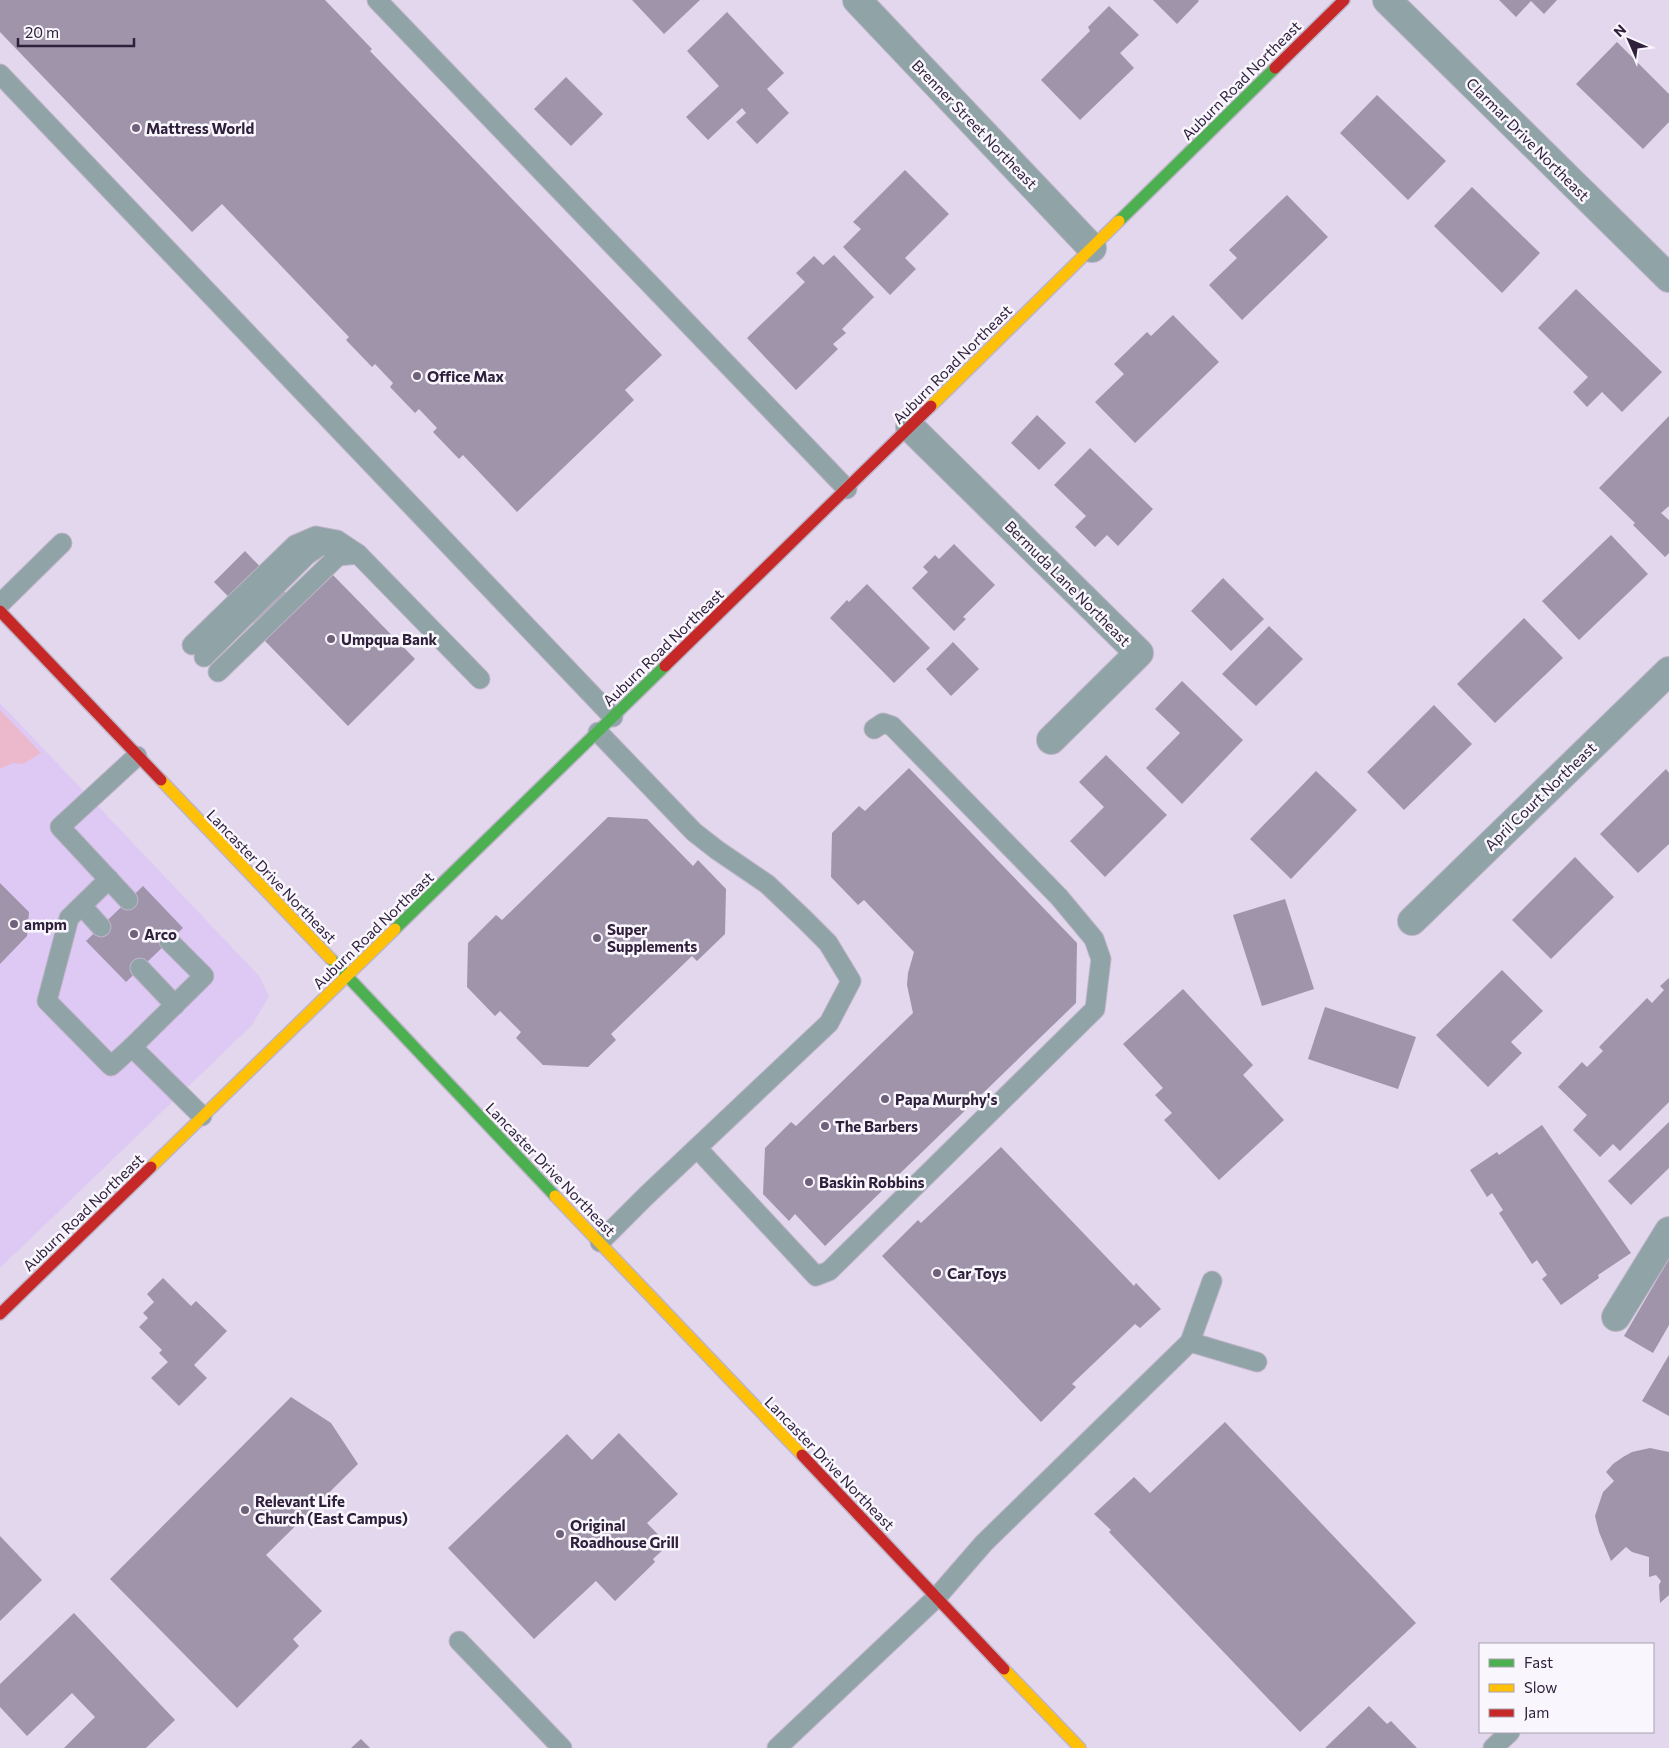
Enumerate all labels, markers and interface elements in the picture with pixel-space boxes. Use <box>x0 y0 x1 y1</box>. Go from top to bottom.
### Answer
scale bar <box>18 15 134 47</box>
north arrow <box>1604 15 1654 65</box>
street label: Auburn Road Northeast <box>1178 17 1304 143</box>
text: N <box>1610 21 1629 40</box>
text: 20 m <box>25 23 59 41</box>
street label: Brenner Street Northeast <box>909 56 1041 192</box>
street label: Clarmar Drive Northeast <box>1463 74 1593 204</box>
place label: Mattress World <box>146 119 254 137</box>
marker: Mattress World <box>130 122 142 134</box>
street label: Auburn Road Northeast <box>889 301 1015 427</box>
place label: Office Max <box>427 367 505 385</box>
marker: Office Max <box>411 370 423 382</box>
street label: Bermuda Lane Northeast <box>1002 517 1134 649</box>
street label: Auburn Road Northeast <box>599 585 727 709</box>
place label: Umpqua Bank <box>341 630 438 648</box>
marker: Umpqua Bank <box>325 633 337 645</box>
street label: April Court Northeast <box>1480 738 1600 854</box>
street label: Lancaster Drive Northeast <box>203 805 341 947</box>
street label: Auburn Road Northeast <box>309 868 437 992</box>
place label: ampm <box>24 915 67 933</box>
marker: ampm <box>8 918 20 930</box>
place label: Super Supplements <box>607 920 697 955</box>
place label: Arco <box>144 925 177 943</box>
marker: Arco <box>128 928 140 940</box>
marker: Super Supplements <box>591 932 603 944</box>
place label: Papa Murphy's <box>895 1090 997 1108</box>
marker: Papa Murphy's <box>879 1093 891 1105</box>
street label: Lancaster Drive Northeast <box>482 1098 620 1240</box>
place label: The Barbers <box>835 1117 918 1135</box>
marker: The Barbers <box>819 1120 831 1132</box>
street label: Auburn Road Northeast <box>19 1150 147 1274</box>
place label: Baskin Robbins <box>819 1173 925 1191</box>
marker: Baskin Robbins <box>803 1176 815 1188</box>
place label: Car Toys <box>947 1264 1006 1282</box>
marker: Car Toys <box>931 1267 943 1279</box>
street label: Lancaster Drive Northeast <box>761 1392 899 1534</box>
place label: Relevant Life Church (East Campus) <box>255 1492 408 1527</box>
marker: Relevant Life Church (East Campus) <box>239 1504 251 1516</box>
place label: Original Roadhouse Grill <box>570 1516 679 1551</box>
marker: Original Roadhouse Grill <box>554 1528 566 1540</box>
legend <box>1479 1643 1654 1733</box>
text: Fast <box>1524 1653 1553 1671</box>
text: Slow <box>1524 1678 1557 1696</box>
text: Jam <box>1524 1703 1549 1721</box>

